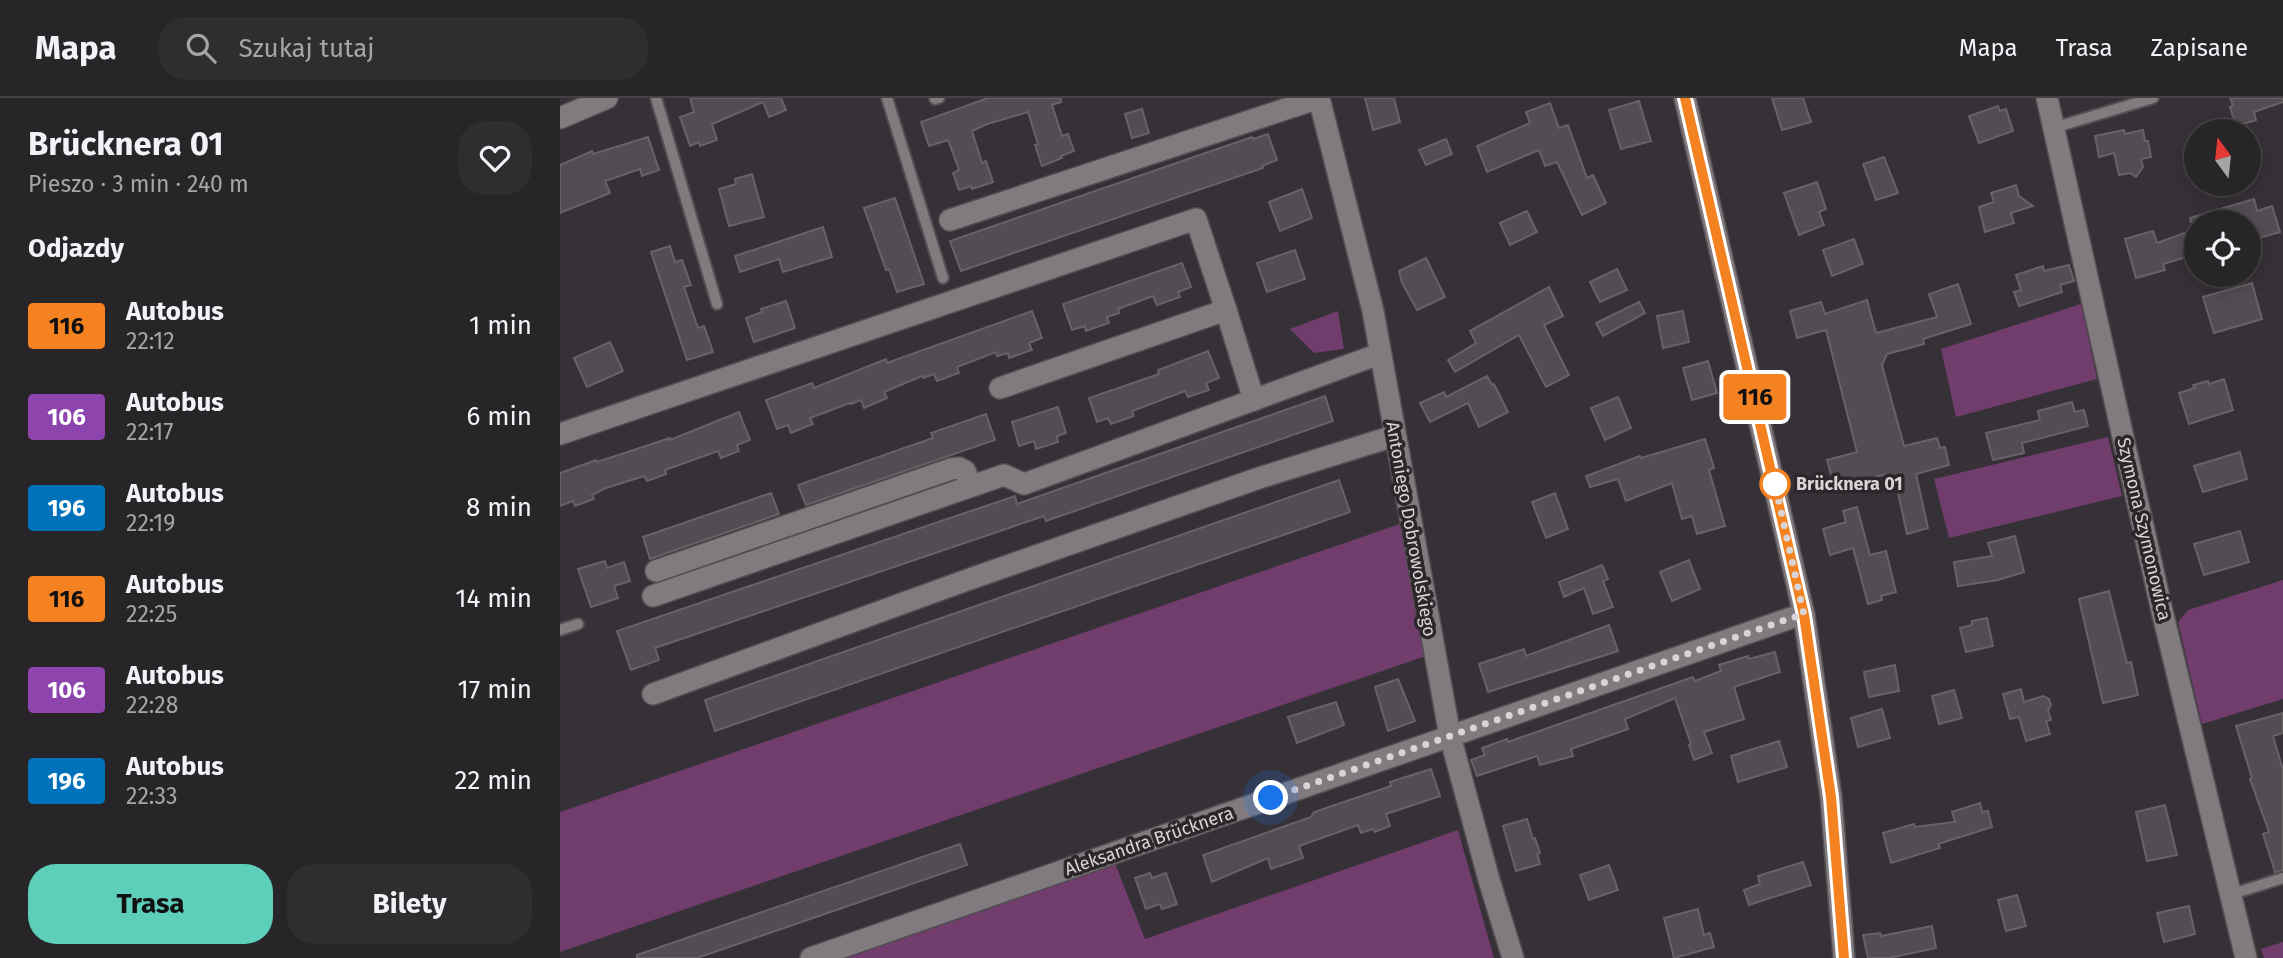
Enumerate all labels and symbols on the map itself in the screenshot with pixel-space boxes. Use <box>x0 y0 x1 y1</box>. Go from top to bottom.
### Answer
north arrow <box>2184 119 2261 196</box>
line badge: 116 <box>1715 374 1795 420</box>
street label: Antoniego Dobrowolskiego <box>1381 420 1441 638</box>
street label: Szymona Szymonowica <box>2112 435 2176 623</box>
marker: Brücknera 01 <box>1760 469 1790 499</box>
place label: Brücknera 01 <box>1796 473 1903 495</box>
your location <box>1253 780 1288 815</box>
street label: Aleksandra Brücknera <box>1062 802 1236 880</box>

